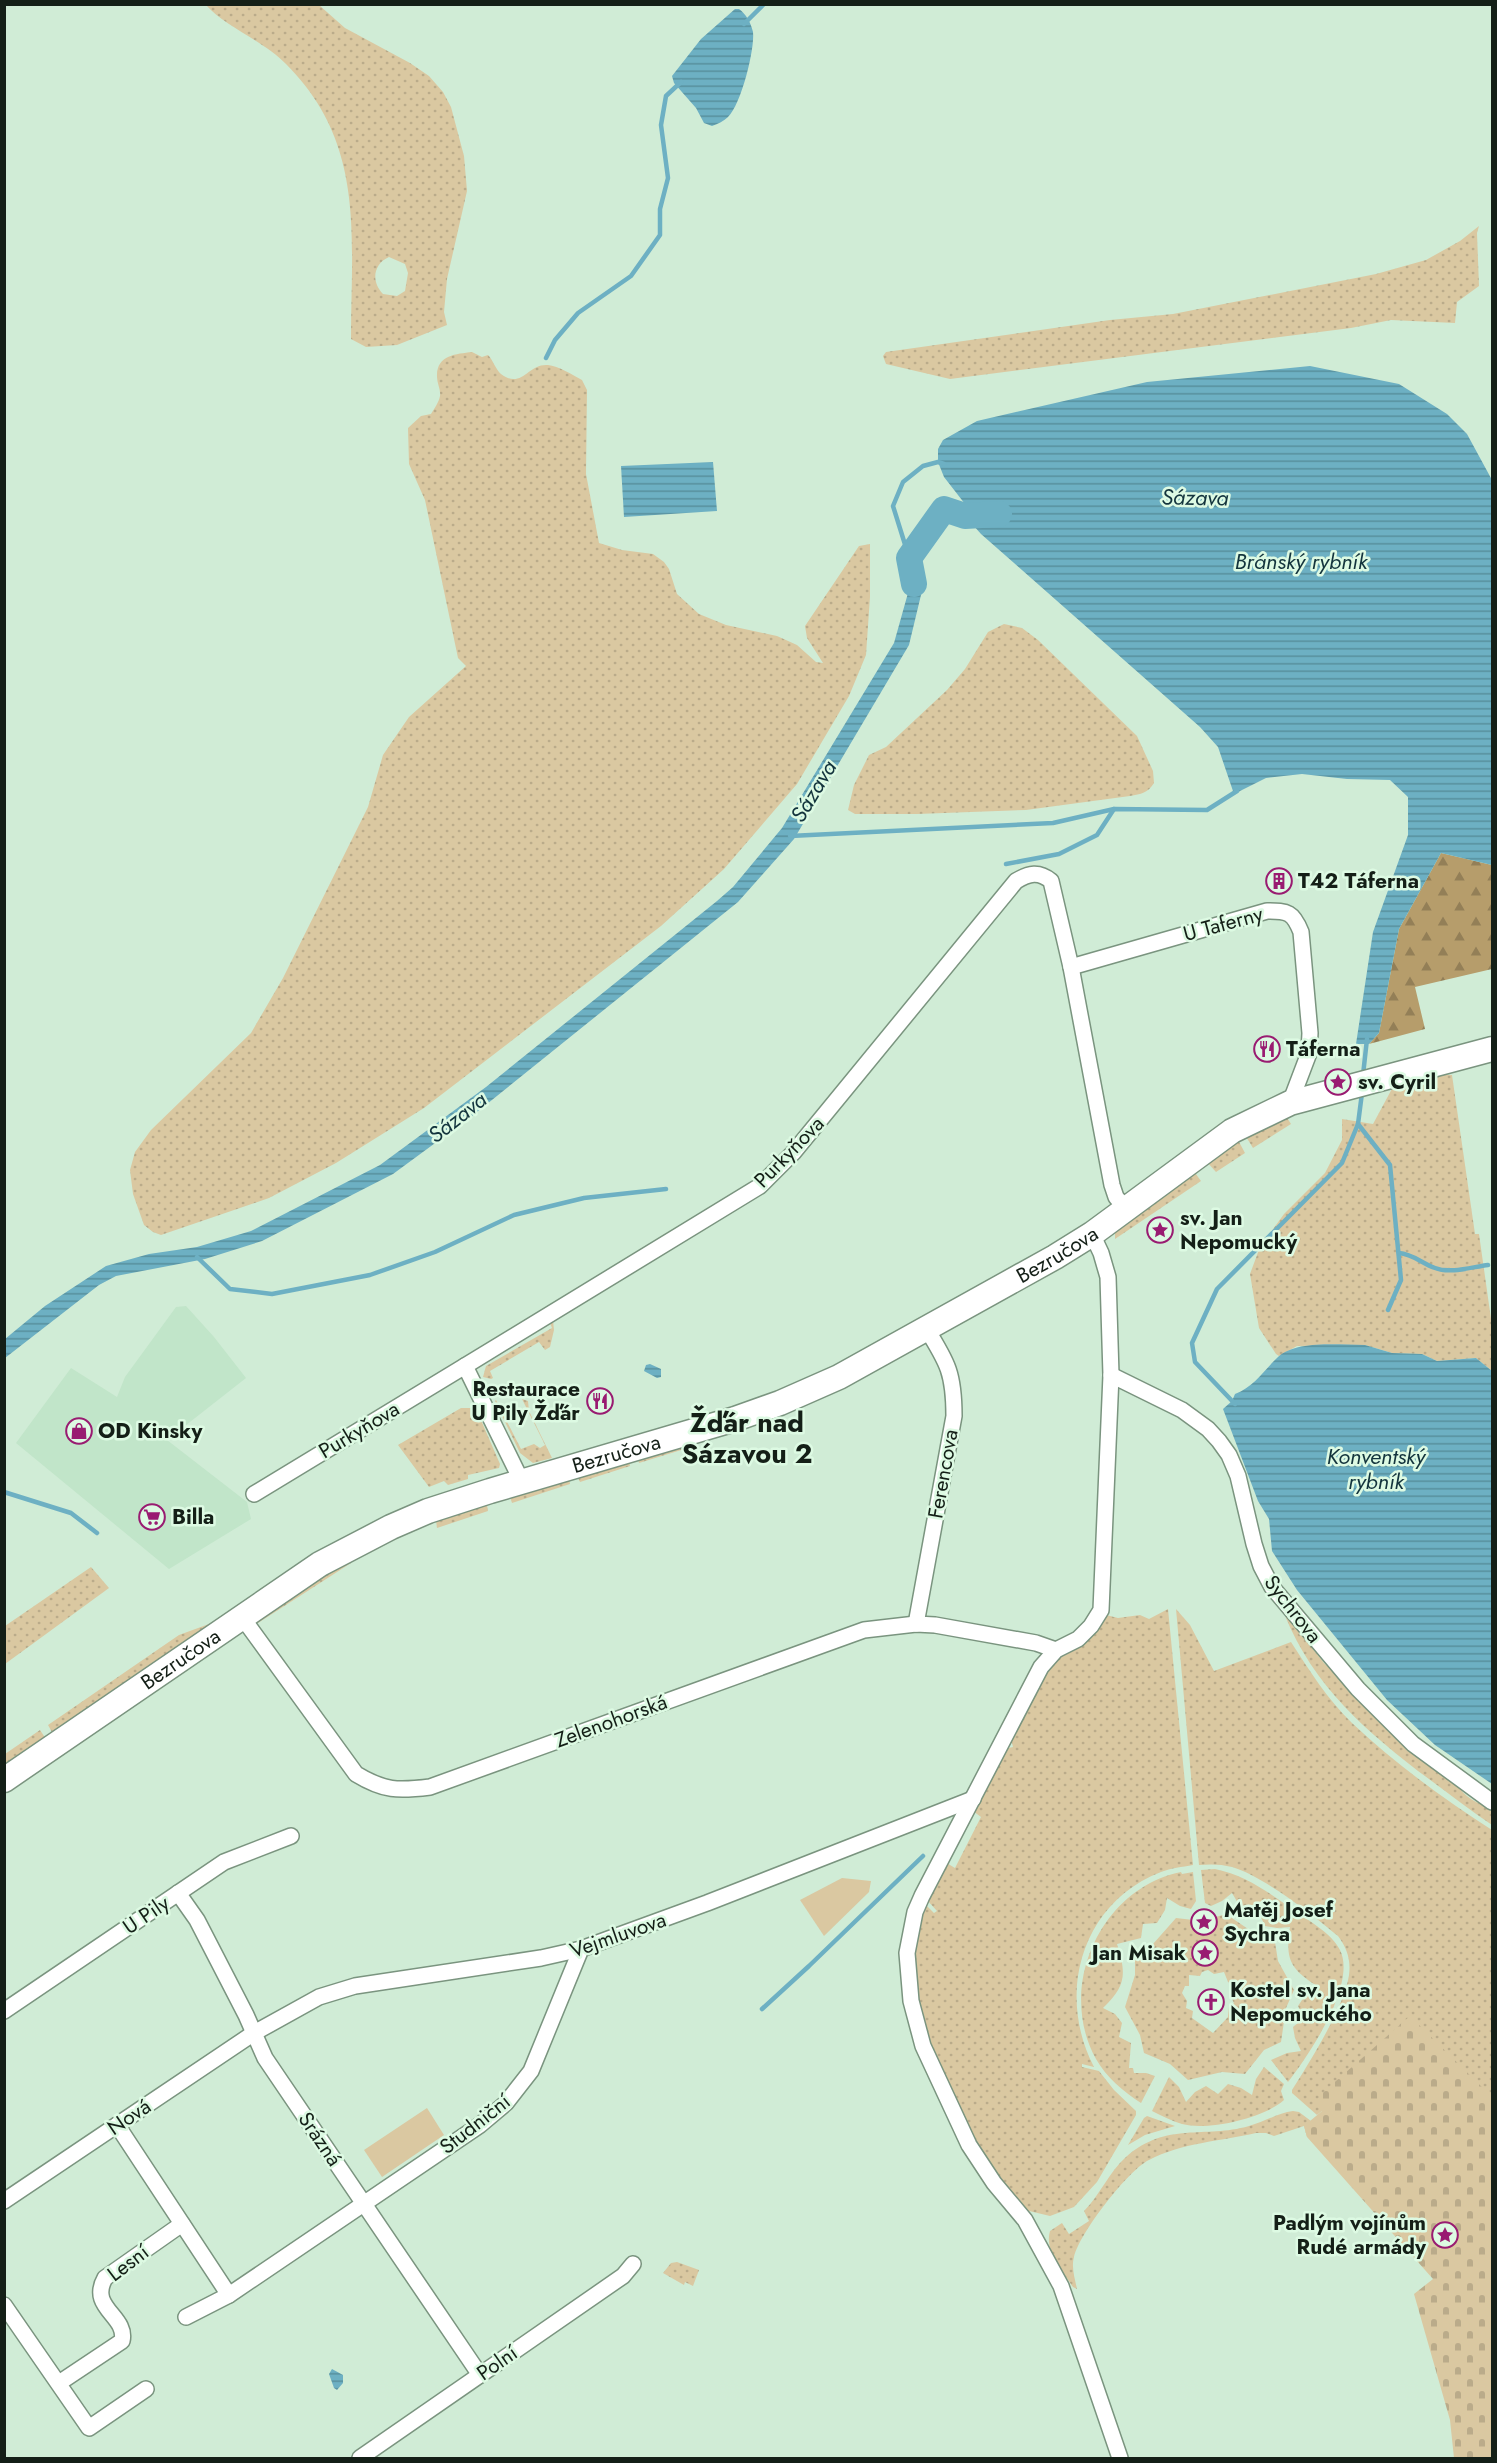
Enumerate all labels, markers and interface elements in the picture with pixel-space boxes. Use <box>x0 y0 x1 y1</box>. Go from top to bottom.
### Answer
water label: Sázava <box>1161 480 1229 514</box>
water label: Bránský rybník <box>1235 545 1369 577</box>
water label: Sázava <box>782 754 844 828</box>
building icon: T42 Táferna <box>1264 866 1294 896</box>
place label: T42 Táferna <box>1298 866 1419 896</box>
street label: U Taferny <box>1180 899 1267 949</box>
restaurant icon: Táferna <box>1252 1034 1282 1064</box>
place label: Táferna <box>1286 1034 1361 1064</box>
place icon: sv. Cyril <box>1323 1067 1353 1097</box>
place label: sv. Cyril <box>1358 1067 1436 1097</box>
water label: Sázava <box>421 1084 493 1150</box>
street label: Purkyňova <box>747 1109 831 1195</box>
place label: sv. Jan Nepomucký <box>1180 1203 1298 1257</box>
place icon: sv. Jan Nepomucký <box>1145 1215 1175 1245</box>
street label: Bezručova <box>1011 1219 1104 1291</box>
place label: Restaurace U Pily Žďár <box>471 1374 580 1428</box>
restaurant icon: Restaurace U Pily Žďár <box>585 1386 615 1416</box>
street label: Purkyňova <box>313 1394 405 1466</box>
district label: Žďár nad Sázavou 2 <box>681 1403 813 1473</box>
shop icon: OD Kinsky <box>64 1416 94 1446</box>
place label: OD Kinsky <box>98 1416 203 1446</box>
street label: Bezručova <box>569 1427 664 1481</box>
street label: Ferencova <box>920 1427 966 1521</box>
water label: Konventský rybník <box>1327 1440 1427 1497</box>
supermarket icon: Billa <box>137 1502 167 1532</box>
place label: Billa <box>172 1502 214 1532</box>
street label: Sychrova <box>1257 1569 1329 1649</box>
street label: Bezručova <box>135 1621 227 1697</box>
street label: Zelenohorská <box>551 1687 671 1755</box>
street label: U Pily <box>117 1888 176 1942</box>
place label: Matěj Josef Sychra <box>1224 1895 1334 1949</box>
street label: Vejmluvova <box>566 1905 670 1965</box>
place icon: Matěj Josef Sychra <box>1189 1907 1219 1937</box>
place label: Jan Misak <box>1088 1938 1186 1968</box>
place icon: Jan Misak <box>1190 1938 1220 1968</box>
place label: Kostel sv. Jana Nepomuckého <box>1230 1975 1372 2029</box>
church icon: Kostel sv. Jana Nepomuckého <box>1196 1987 1226 2017</box>
street label: Studniční <box>433 2086 518 2161</box>
street label: Nová <box>101 2091 157 2143</box>
street label: Srázná <box>291 2106 349 2172</box>
place label: Padlým vojínům Rudé armády <box>1273 2208 1427 2262</box>
place icon: Padlým vojínům Rudé armády <box>1430 2220 1460 2250</box>
street label: Lesní <box>101 2236 156 2289</box>
street label: Polní <box>471 2337 525 2388</box>

